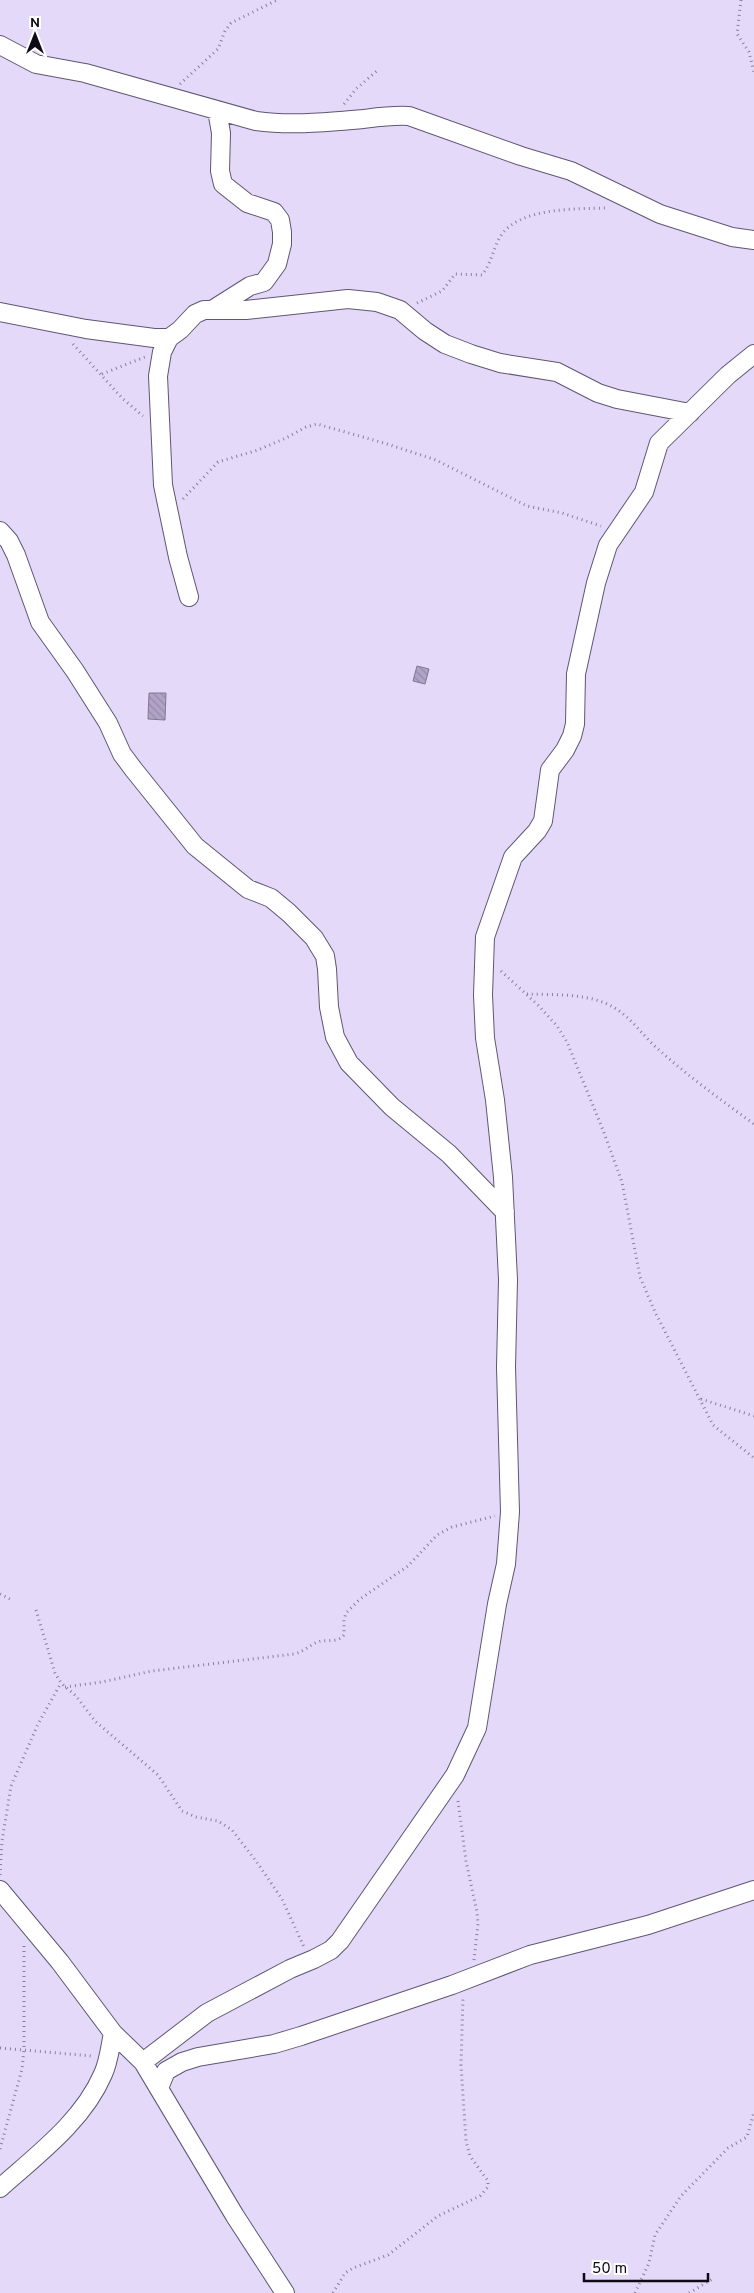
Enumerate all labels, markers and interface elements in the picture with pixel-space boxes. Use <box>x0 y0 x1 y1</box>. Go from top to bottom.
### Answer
north arrow <box>10 10 60 60</box>
text: N <box>30 15 40 32</box>
scale bar <box>584 2250 708 2282</box>
text: 50 m <box>592 2260 627 2279</box>

